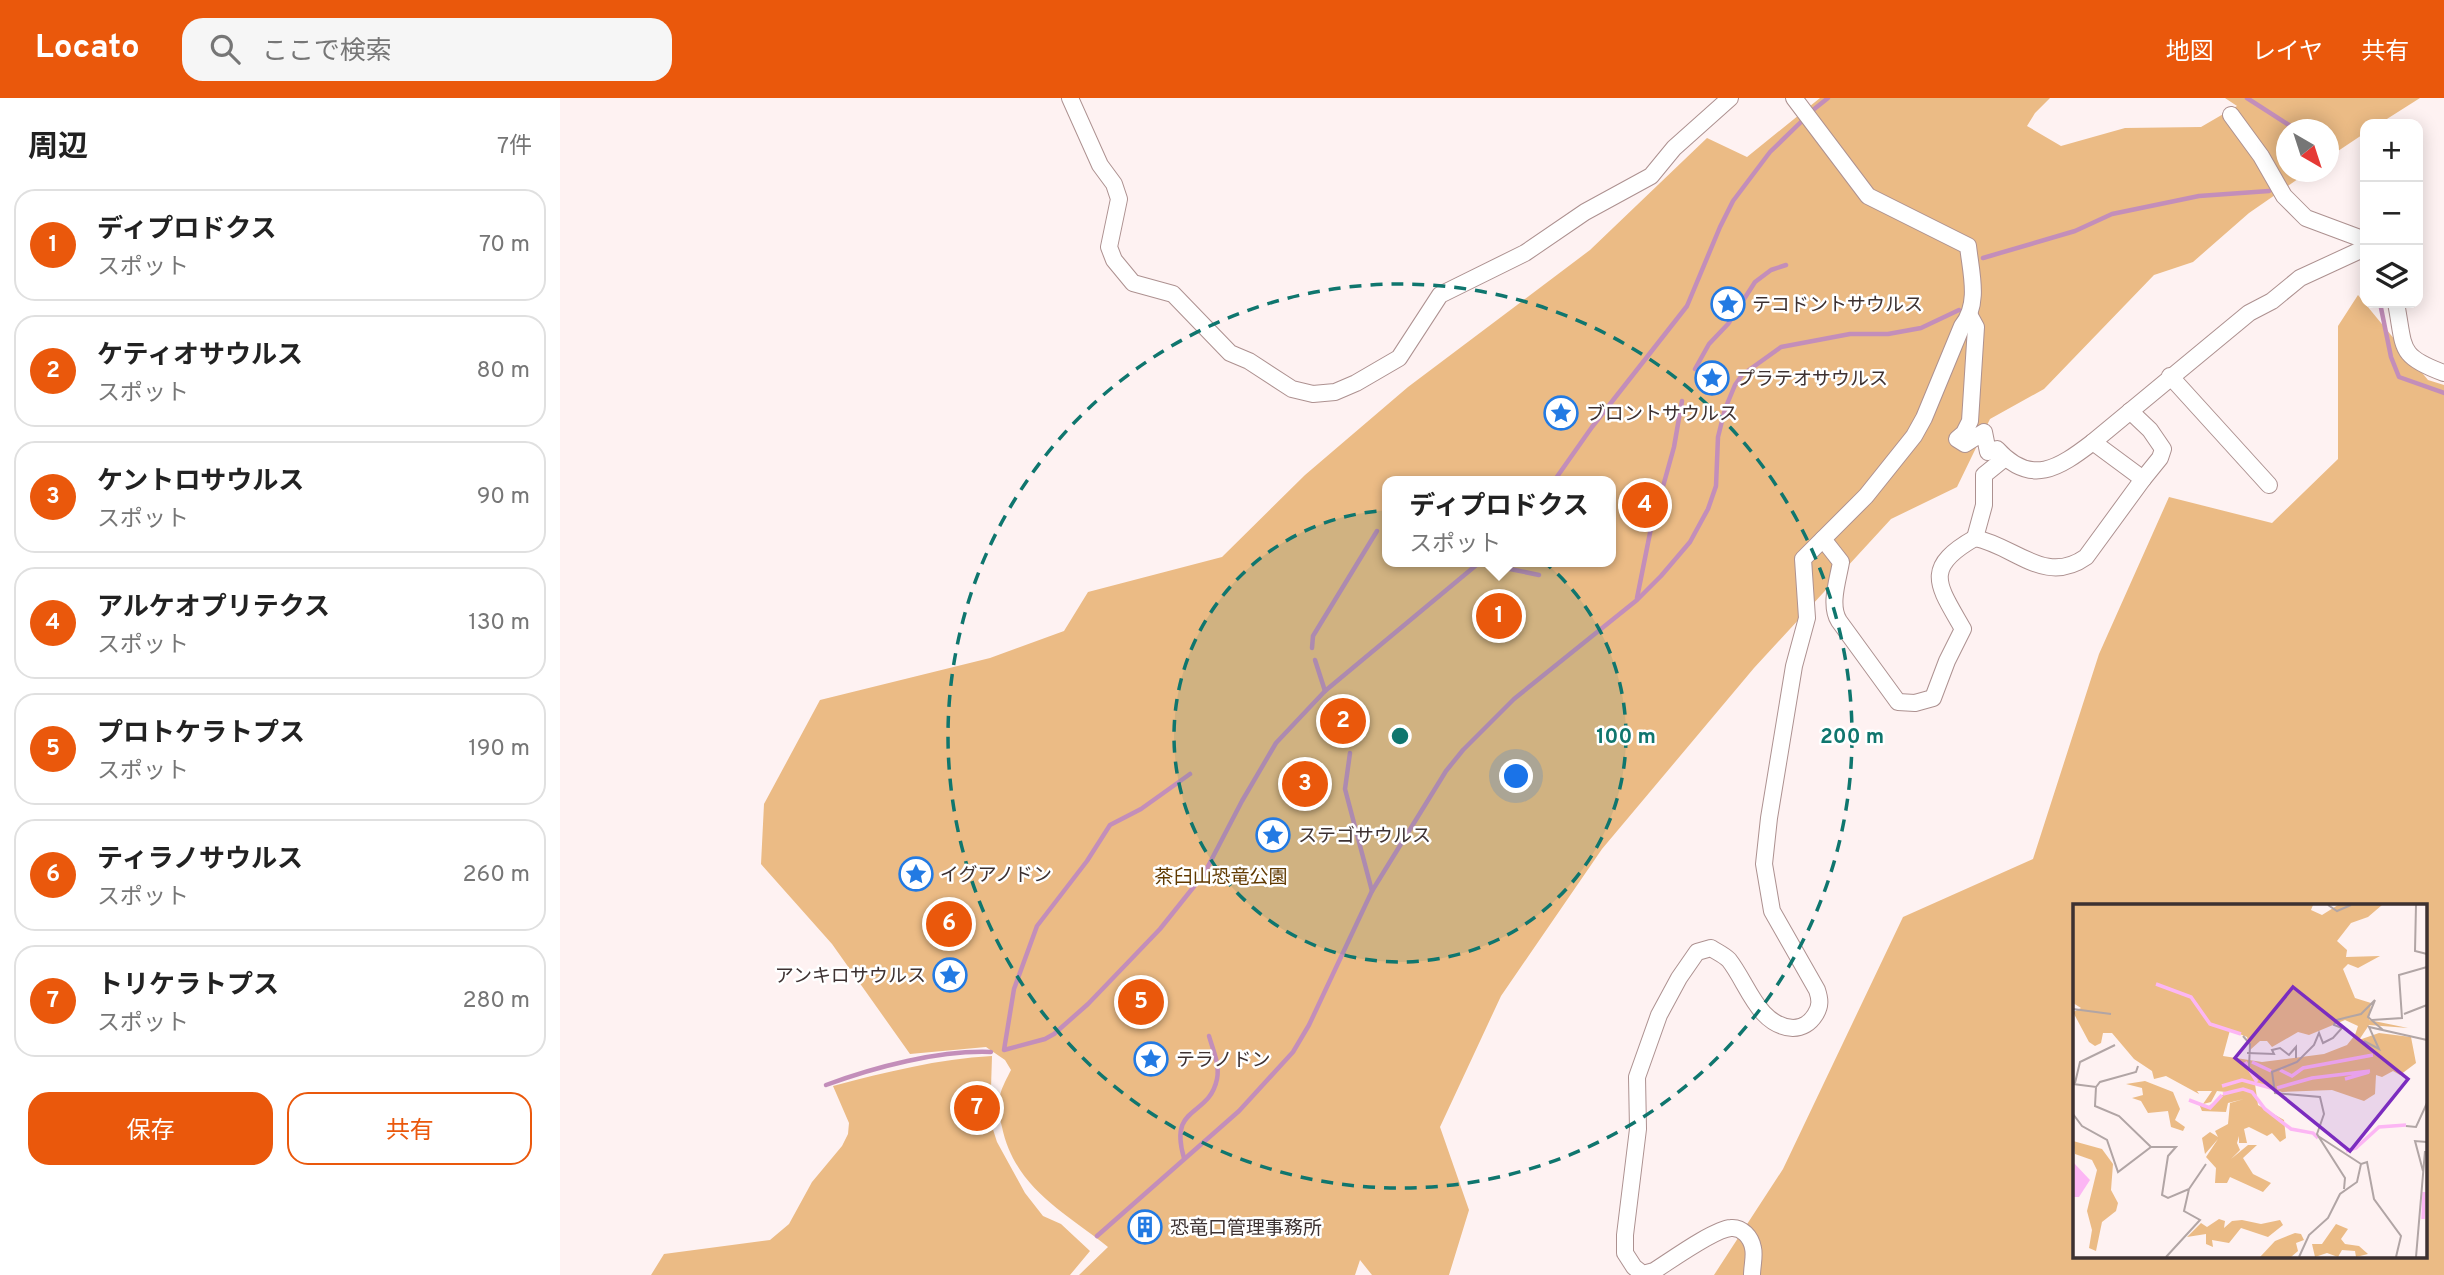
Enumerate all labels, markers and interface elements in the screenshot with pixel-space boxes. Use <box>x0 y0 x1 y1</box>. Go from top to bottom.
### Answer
search box <box>182 18 672 81</box>
text: Locato <box>35 28 140 70</box>
icon: search <box>206 30 244 68</box>
text: ここで検索 <box>262 36 392 69</box>
text: 地図 <box>2166 38 2214 68</box>
text: レイヤ <box>2252 38 2323 68</box>
text: 共有 <box>2361 38 2409 68</box>
north arrow <box>2276 119 2339 182</box>
map controls <box>2360 119 2423 308</box>
button: + <box>2360 119 2423 182</box>
text: 周辺 <box>28 130 88 167</box>
text: 7件 <box>497 133 532 162</box>
button: − <box>2360 182 2423 245</box>
text: ディプロドクス <box>97 214 276 247</box>
text: 1 <box>48 231 58 260</box>
text: 70 m <box>479 231 530 260</box>
button: layers <box>2360 245 2423 308</box>
text: スポット <box>97 254 189 283</box>
place icon: テコドントサウルス <box>1709 285 1747 323</box>
place label: テコドントサウルス <box>1752 294 1923 318</box>
text: ケティオサウルス <box>97 340 303 373</box>
text: 2 <box>46 357 60 386</box>
text: 80 m <box>477 357 530 386</box>
place icon: プラテオサウルス <box>1693 359 1731 397</box>
place label: プラテオサウルス <box>1736 368 1888 392</box>
text: スポット <box>97 380 189 409</box>
place icon: ブロントサウルス <box>1542 394 1580 432</box>
place label: ブロントサウルス <box>1586 403 1738 427</box>
text: ケントロサウルス <box>97 466 304 499</box>
popup <box>1382 476 1616 567</box>
pin: 4 <box>1622 479 1668 531</box>
text: 3 <box>46 483 60 512</box>
text: 90 m <box>477 483 530 512</box>
text: ディプロドクス <box>1409 491 1589 524</box>
text: スポット <box>97 506 189 535</box>
text: スポット <box>1409 531 1501 560</box>
pin: 1 <box>1476 590 1522 642</box>
text: アルケオプリテクス <box>97 592 330 625</box>
text: 4 <box>46 609 60 638</box>
text: 130 m <box>468 609 530 638</box>
text: スポット <box>97 632 189 661</box>
pin: 2 <box>1320 695 1366 747</box>
text: プロトケラトプス <box>97 718 305 751</box>
centre of rings <box>1388 724 1412 748</box>
text: 100 m <box>1596 724 1656 751</box>
text: 200 m <box>1820 724 1884 751</box>
text: 5 <box>46 735 60 764</box>
text: 190 m <box>468 735 530 764</box>
text: スポット <box>97 758 189 787</box>
pin: 3 <box>1282 758 1328 810</box>
your location <box>1499 759 1533 793</box>
place icon: ステゴサウルス <box>1254 816 1292 854</box>
place label: ステゴサウルス <box>1298 825 1431 849</box>
text: ティラノサウルス <box>97 844 303 877</box>
place icon: イグアノドン <box>897 855 935 893</box>
text: 6 <box>46 861 60 890</box>
text: 260 m <box>463 861 530 890</box>
place label: イグアノドン <box>940 864 1052 888</box>
park label: 茶臼山恐竜公園 <box>1154 866 1288 890</box>
text: スポット <box>97 884 189 913</box>
pin: 6 <box>926 898 972 950</box>
inset map <box>2073 904 2427 1258</box>
place icon: アンキロサウルス <box>931 956 969 994</box>
place label: アンキロサウルス <box>775 965 926 989</box>
text: トリケラトプス <box>97 970 279 1003</box>
pin: 5 <box>1118 976 1164 1028</box>
text: 7 <box>47 987 59 1016</box>
text: 280 m <box>462 987 530 1016</box>
text: スポット <box>97 1010 189 1039</box>
place icon: テラノドン <box>1132 1040 1170 1078</box>
place label: テラノドン <box>1176 1049 1271 1073</box>
pin: 7 <box>954 1082 1000 1134</box>
button: 保存 <box>28 1092 273 1165</box>
button: 共有 <box>287 1092 532 1165</box>
building icon: 恐竜口管理事務所 <box>1126 1208 1164 1246</box>
place label: 恐竜口管理事務所 <box>1170 1217 1322 1241</box>

